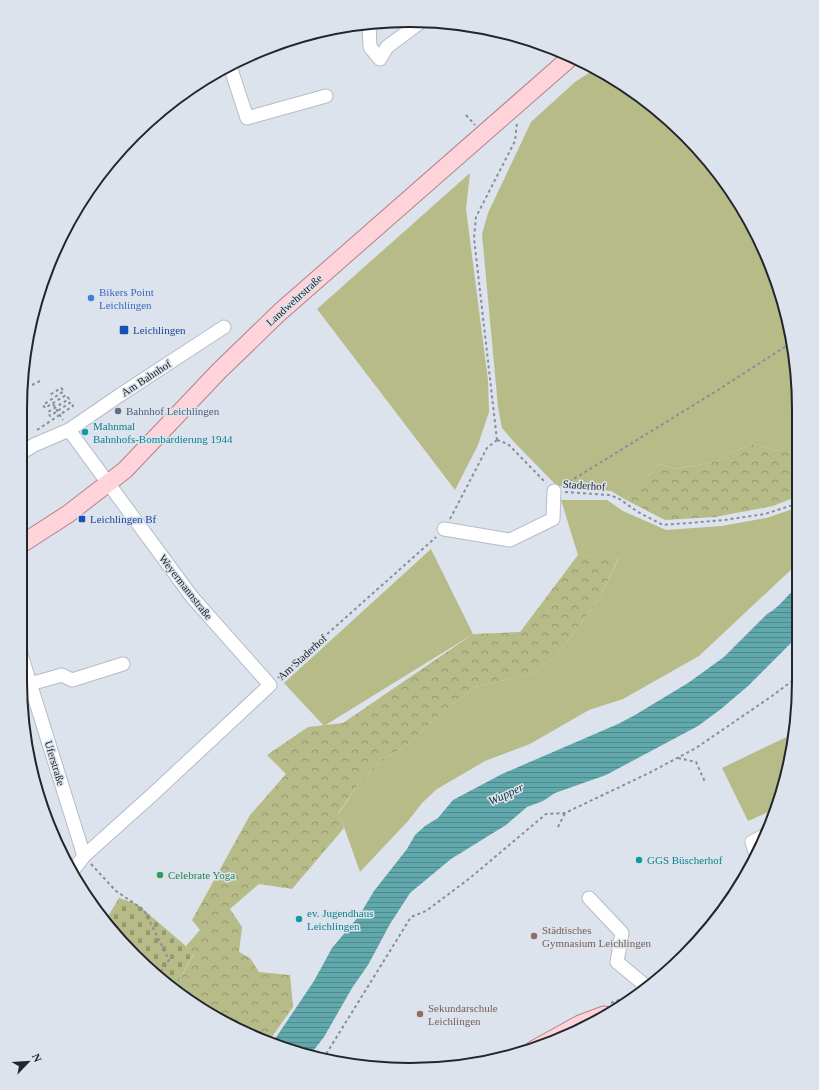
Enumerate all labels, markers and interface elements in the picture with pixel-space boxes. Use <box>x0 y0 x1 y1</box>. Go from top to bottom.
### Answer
street label: Landwehrstraße <box>264 272 324 328</box>
place label: Bikers Point Leichlingen <box>99 286 154 311</box>
marker: Bikers Point Leichlingen <box>86 293 96 303</box>
marker: Leichlingen <box>118 324 130 336</box>
place label: Leichlingen <box>133 324 186 336</box>
street label: Am Bahnhof <box>119 357 174 399</box>
place label: Bahnhof Leichlingen <box>126 405 220 417</box>
marker: Bahnhof Leichlingen <box>113 406 123 416</box>
place label: Mahnmal Bahnhofs-Bombardierung 1944 <box>93 420 233 445</box>
marker: Mahnmal Bahnhofs-Bombardierung 1944 <box>80 427 90 437</box>
street label: Staderhof <box>562 478 606 493</box>
place label: Leichlingen Bf <box>90 513 157 525</box>
marker: Leichlingen Bf <box>77 514 87 524</box>
street label: Weyermannstraße <box>157 552 215 622</box>
street label: Am Staderhof <box>275 632 329 682</box>
street label: Uferstraße <box>42 739 68 787</box>
water label: Wupper <box>486 780 526 808</box>
place label: GGS Büscherhof <box>647 854 723 866</box>
marker: GGS Büscherhof <box>634 855 644 865</box>
place label: Celebrate Yoga <box>168 869 235 881</box>
marker: Celebrate Yoga <box>155 870 165 880</box>
place label: ev. Jugendhaus Leichlingen <box>307 907 374 932</box>
marker: ev. Jugendhaus Leichlingen <box>294 914 304 924</box>
place label: Städtisches Gymnasium Leichlingen <box>542 924 652 949</box>
marker: Städtisches Gymnasium Leichlingen <box>529 931 539 941</box>
place label: Sekundarschule Leichlingen <box>428 1002 498 1027</box>
marker: Sekundarschule Leichlingen <box>415 1009 425 1019</box>
north arrow <box>8 1042 48 1082</box>
text: N <box>30 1052 44 1064</box>

